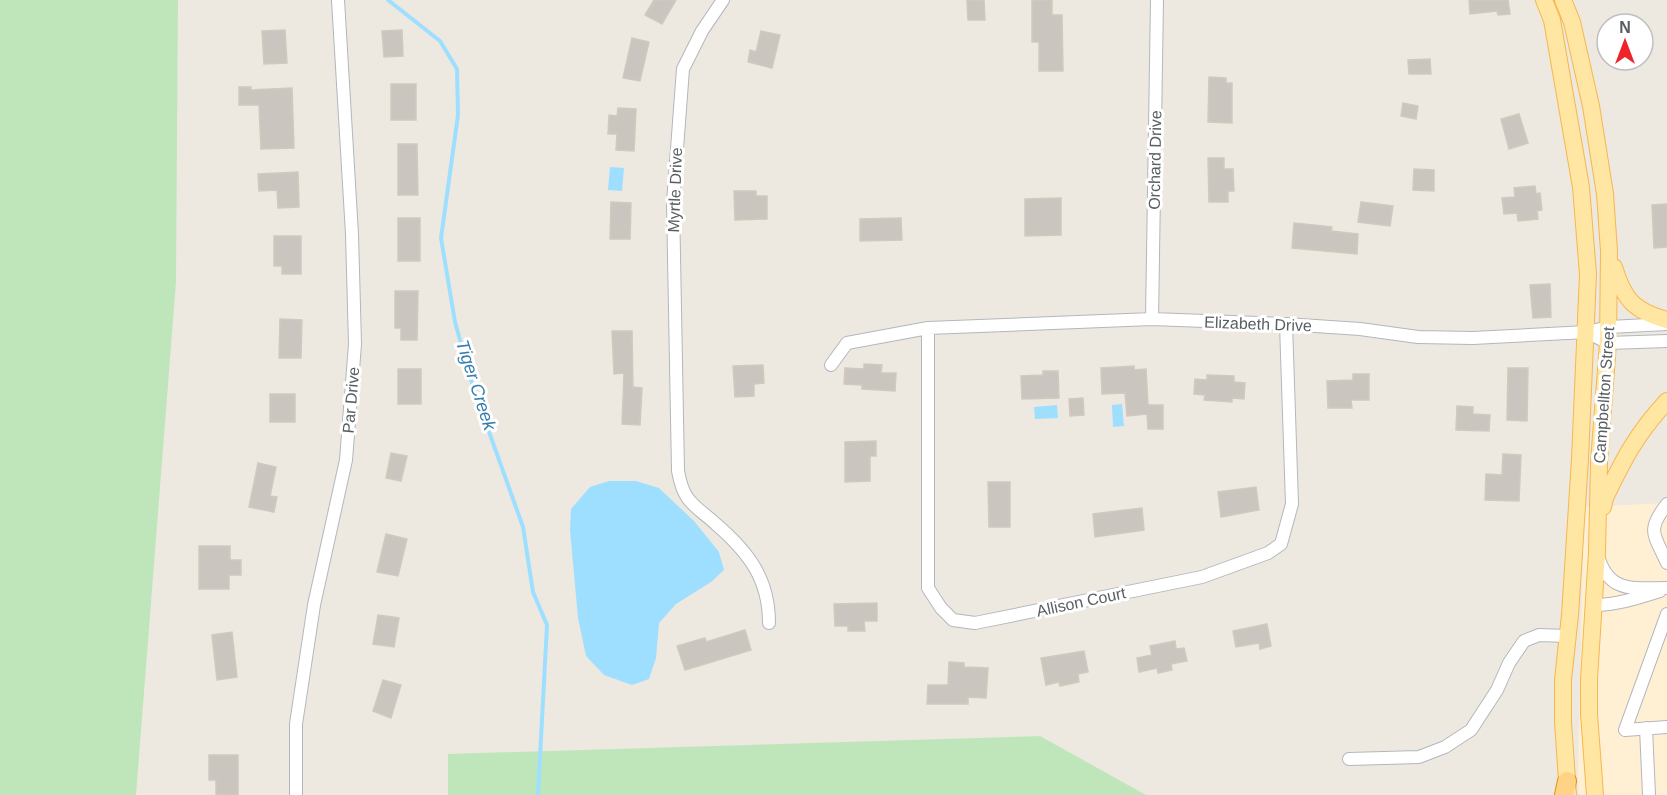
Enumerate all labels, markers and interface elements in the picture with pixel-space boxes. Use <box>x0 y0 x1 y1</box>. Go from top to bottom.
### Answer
north arrow <box>1595 12 1655 72</box>
text: N <box>1619 19 1631 36</box>
street label: Orchard Drive <box>1146 110 1164 210</box>
street label: Myrtle Drive <box>665 147 685 233</box>
street label: Elizabeth Drive <box>1204 314 1312 334</box>
street label: Campbellton Street <box>1591 326 1617 464</box>
water label: Tiger Creek <box>452 337 500 434</box>
street label: Par Drive <box>340 366 362 434</box>
street label: Allison Court <box>1035 584 1128 620</box>

